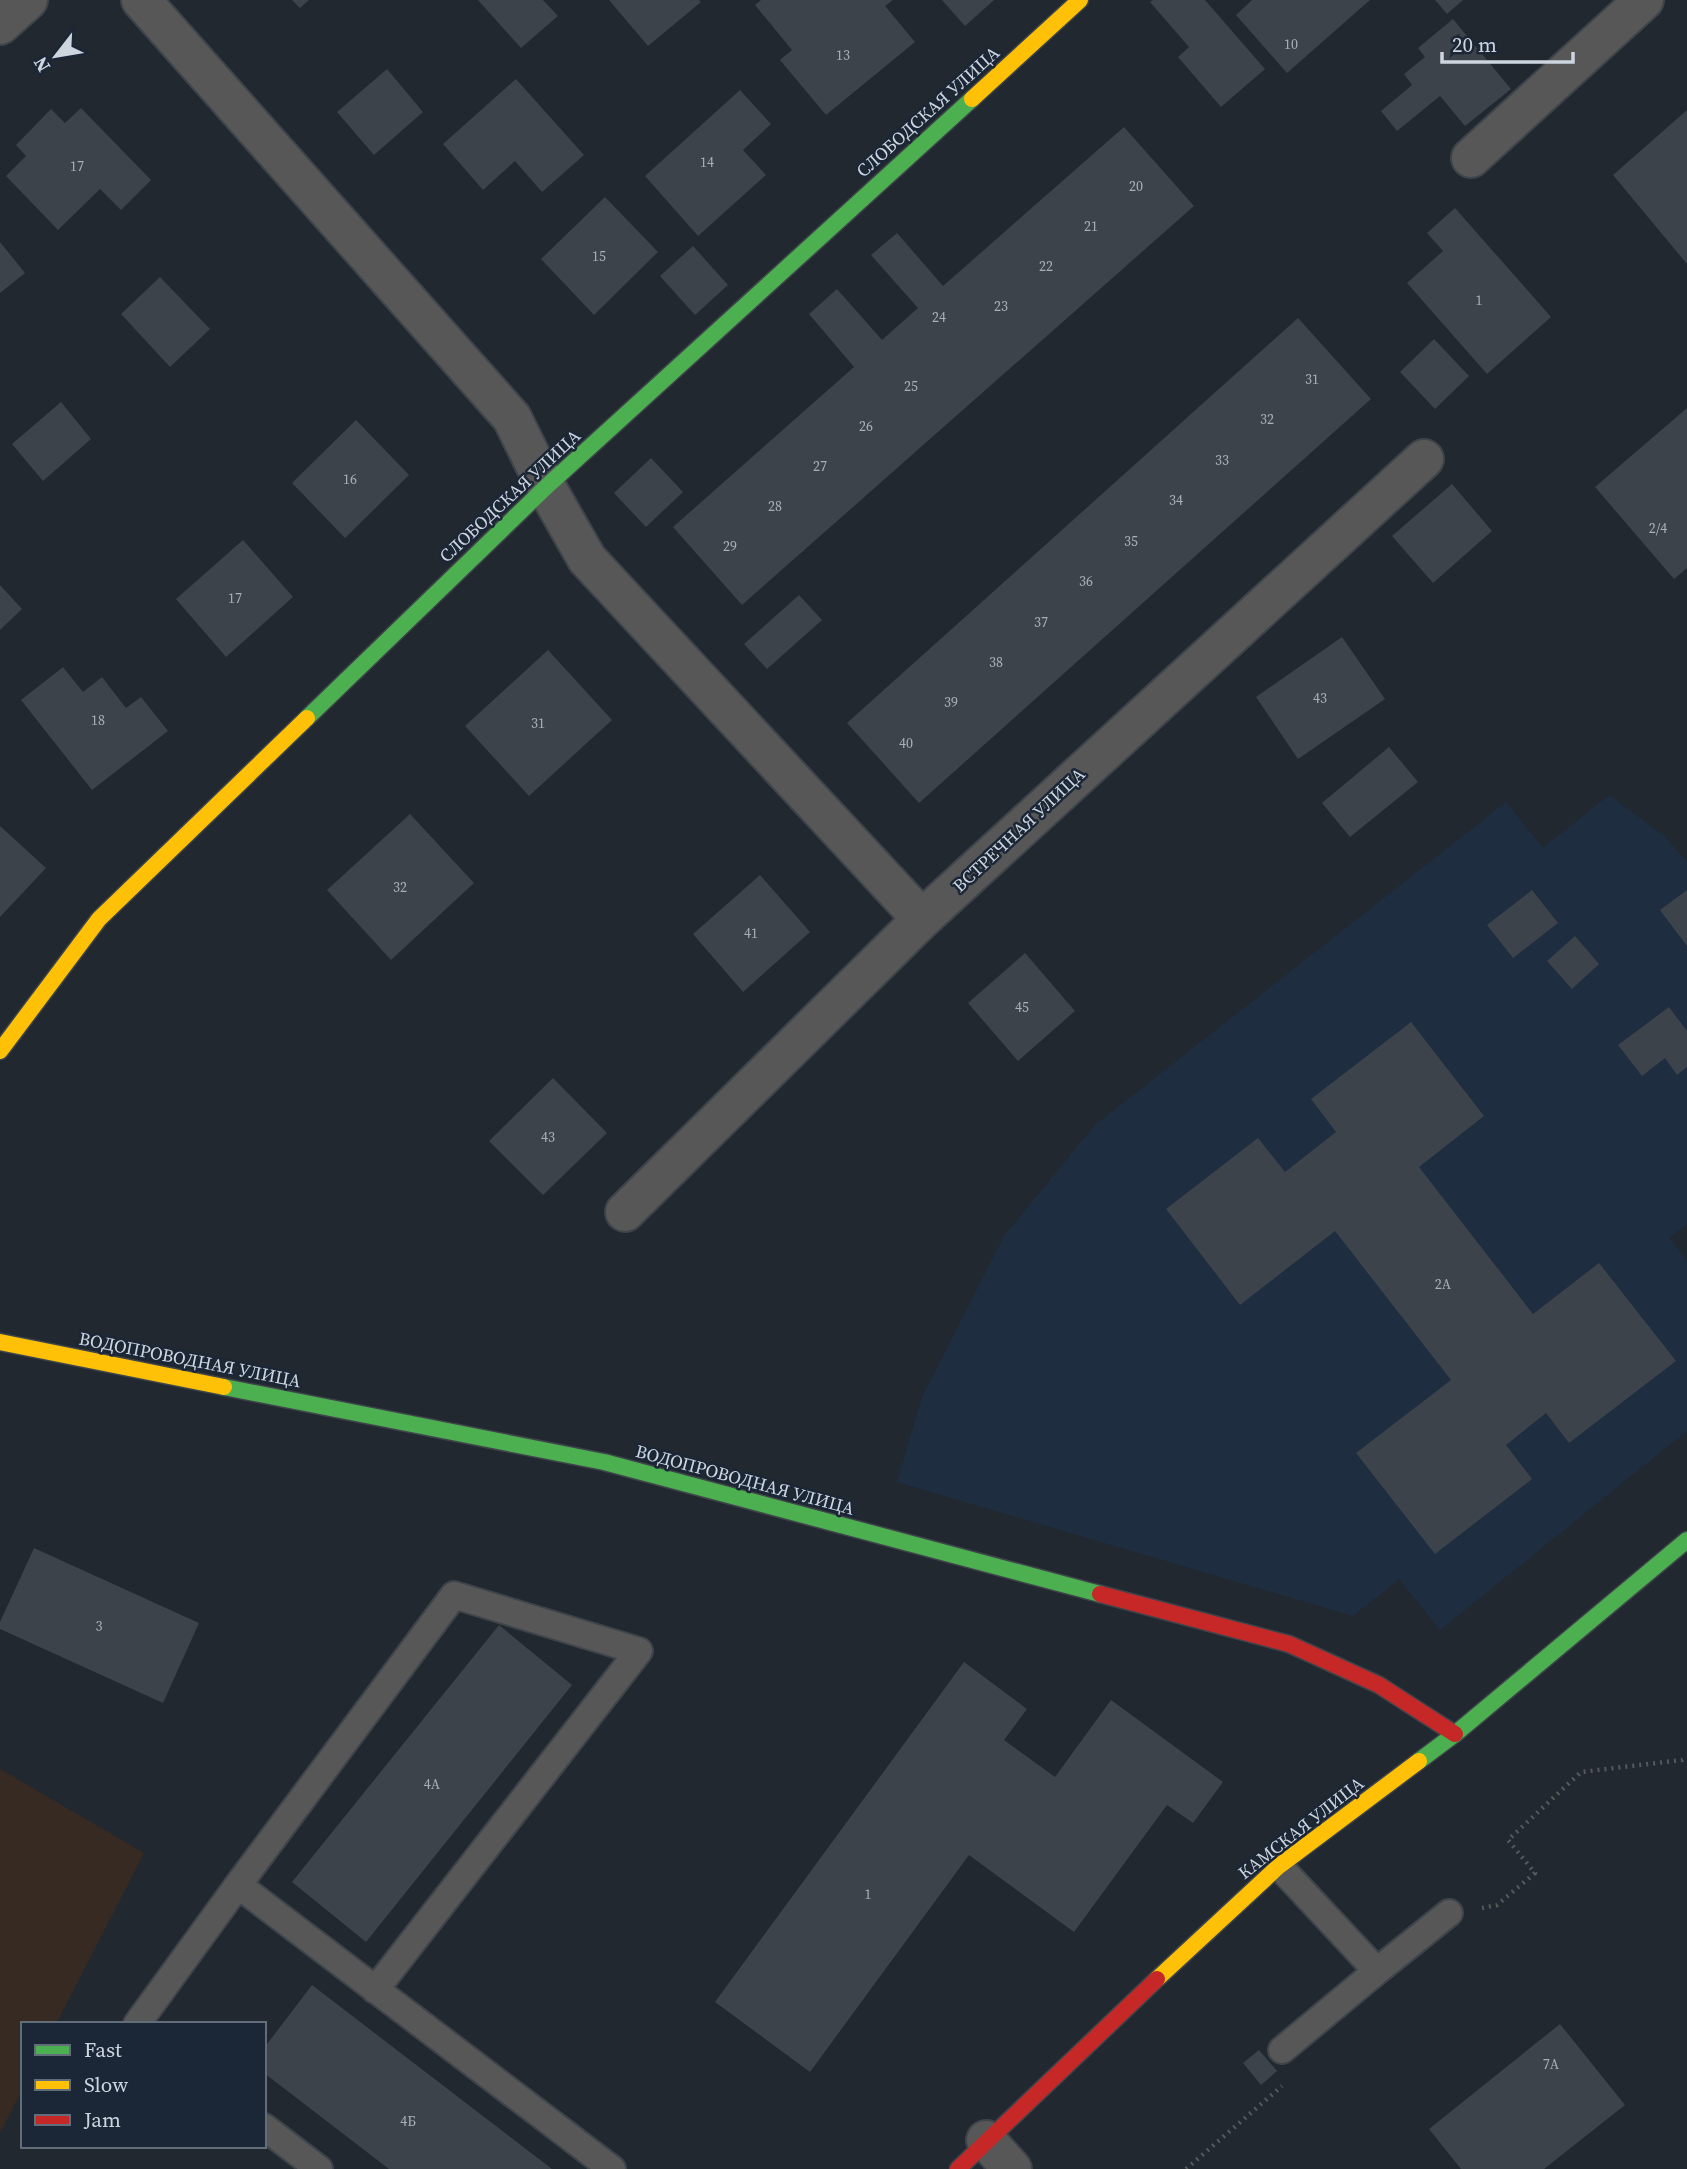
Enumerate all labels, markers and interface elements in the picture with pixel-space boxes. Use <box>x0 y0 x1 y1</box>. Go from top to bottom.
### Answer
north arrow <box>21 21 91 91</box>
scale bar <box>1442 21 1573 65</box>
text: 20 m <box>1452 30 1497 59</box>
house number: 10 <box>1284 34 1298 54</box>
street label: СЛОБОДСКАЯ УЛИЦА <box>851 40 1005 183</box>
house number: 13 <box>836 45 850 65</box>
text: N <box>27 52 56 77</box>
house number: 14 <box>700 152 714 172</box>
house number: 17 <box>70 156 84 176</box>
house number: 20 <box>1129 176 1143 196</box>
house number: 21 <box>1084 216 1098 236</box>
house number: 15 <box>592 246 606 266</box>
house number: 22 <box>1039 256 1053 276</box>
house number: 1 <box>1476 290 1483 310</box>
house number: 23 <box>994 296 1008 316</box>
house number: 24 <box>932 307 946 327</box>
house number: 31 <box>1305 369 1319 389</box>
house number: 25 <box>904 376 918 396</box>
house number: 32 <box>1260 409 1274 429</box>
house number: 26 <box>859 416 873 436</box>
street label: СЛОБОДСКАЯ УЛИЦА <box>433 423 586 568</box>
house number: 33 <box>1215 450 1229 470</box>
house number: 27 <box>813 456 827 476</box>
house number: 16 <box>343 469 357 489</box>
house number: 34 <box>1169 490 1183 510</box>
house number: 28 <box>768 496 782 516</box>
house number: 2/4 <box>1649 518 1667 538</box>
house number: 35 <box>1124 531 1138 551</box>
house number: 29 <box>723 536 737 556</box>
house number: 36 <box>1079 571 1093 591</box>
house number: 17 <box>228 588 242 608</box>
house number: 37 <box>1034 612 1048 632</box>
house number: 38 <box>989 652 1003 672</box>
house number: 43 <box>1313 688 1327 708</box>
house number: 39 <box>944 692 958 712</box>
house number: 18 <box>91 710 105 730</box>
house number: 31 <box>531 713 545 733</box>
house number: 40 <box>899 733 913 753</box>
street label: ВСТРЕЧНАЯ УЛИЦА <box>947 762 1090 898</box>
house number: 32 <box>393 877 407 897</box>
house number: 41 <box>744 923 758 943</box>
house number: 45 <box>1015 997 1029 1017</box>
house number: 43 <box>541 1127 555 1147</box>
house number: 2А <box>1435 1274 1452 1294</box>
street label: ВОДОПРОВОДНАЯ УЛИЦА <box>77 1326 303 1393</box>
street label: ВОДОПРОВОДНАЯ УЛИЦА <box>633 1438 857 1521</box>
house number: 3 <box>96 1616 103 1636</box>
street label: КАМСКАЯ УЛИЦА <box>1233 1771 1369 1885</box>
house number: 4А <box>424 1774 441 1794</box>
house number: 1 <box>865 1884 872 1904</box>
legend <box>21 2022 266 2148</box>
text: Fast <box>84 2035 122 2064</box>
house number: 7А <box>1543 2054 1560 2074</box>
text: Slow <box>84 2070 128 2099</box>
text: Jam <box>83 2105 121 2134</box>
house number: 4Б <box>400 2111 416 2131</box>

